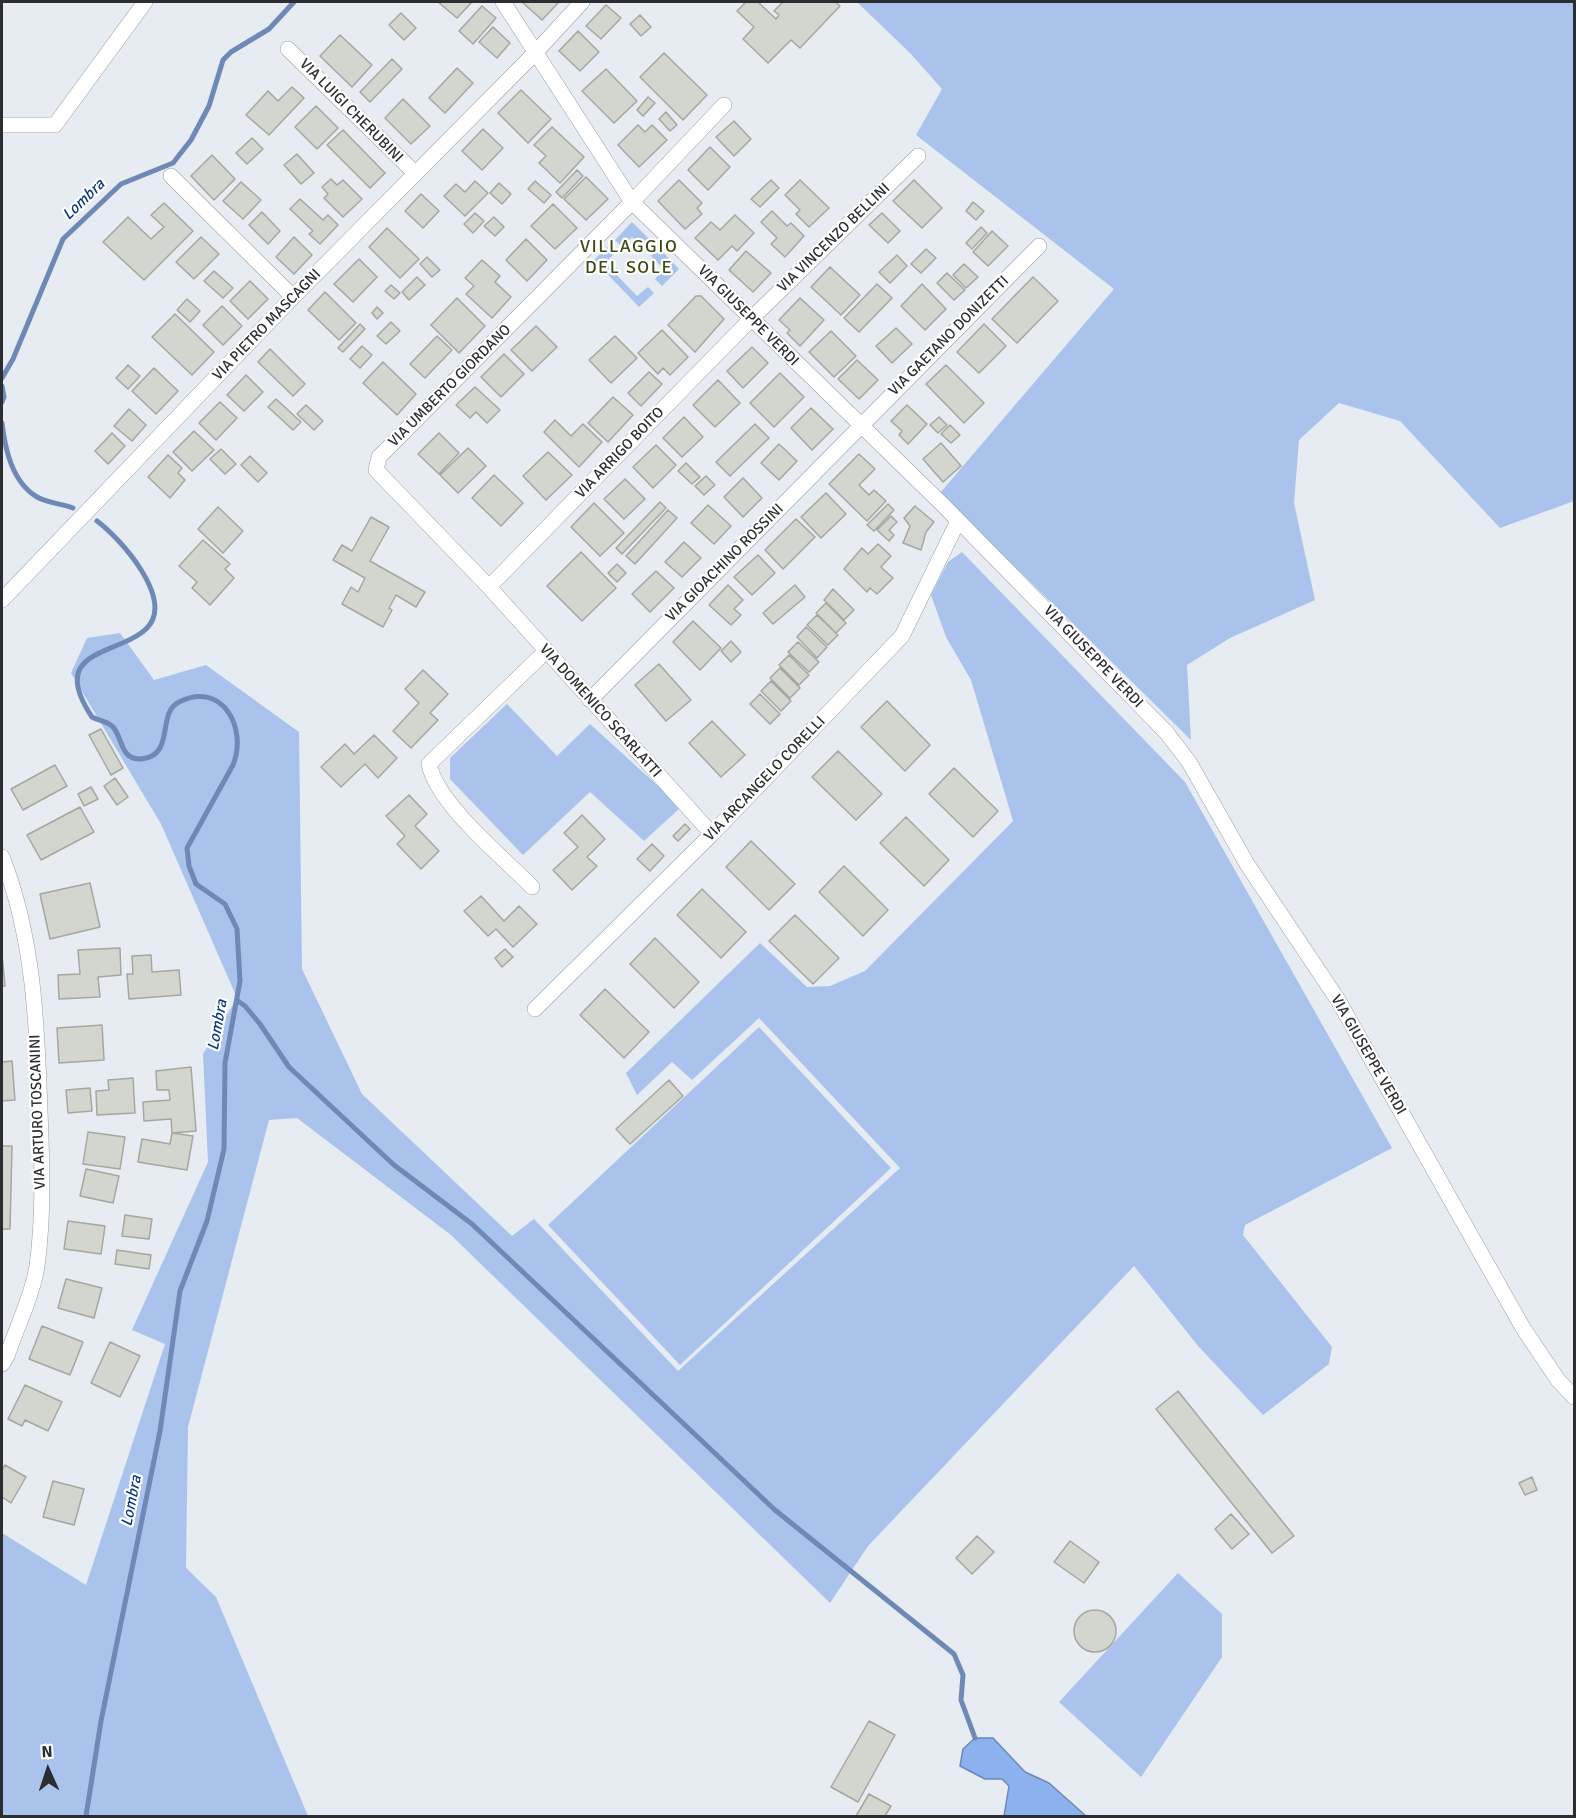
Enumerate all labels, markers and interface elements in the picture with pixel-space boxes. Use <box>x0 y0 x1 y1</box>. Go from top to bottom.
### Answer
street label: VIA LUIGI CHERUBINI <box>295 55 407 167</box>
water label: Lombra <box>59 175 109 225</box>
street label: VIA VINCENZO BELLINI <box>774 180 894 296</box>
district label: VILLAGGIO DEL SOLE <box>580 236 678 278</box>
street label: VIA GIUSEPPE VERDI <box>694 262 802 370</box>
street label: VIA PIETRO MASCAGNI <box>209 265 325 385</box>
street label: VIA GAETANO DONIZETTI <box>885 272 1013 400</box>
street label: VIA UMBERTO GIORDANO <box>385 321 515 451</box>
street label: VIA ARRIGO BOITO <box>572 404 668 502</box>
street label: VIA GIOACHINO ROSSINI <box>662 500 788 626</box>
street label: VIA GIUSEPPE VERDI <box>1039 602 1147 712</box>
street label: VIA DOMENICO SCARLATTI <box>535 641 665 781</box>
street label: VIA ARCANGELO CORELLI <box>701 713 829 845</box>
street label: VIA GIUSEPPE VERDI <box>1326 992 1410 1118</box>
water label: Lombra <box>204 998 232 1052</box>
street label: VIA ARTURO TOSCANINI <box>26 1034 50 1190</box>
water label: Lombra <box>118 1474 146 1528</box>
north arrow <box>18 1740 78 1800</box>
text: N <box>41 1742 53 1762</box>

